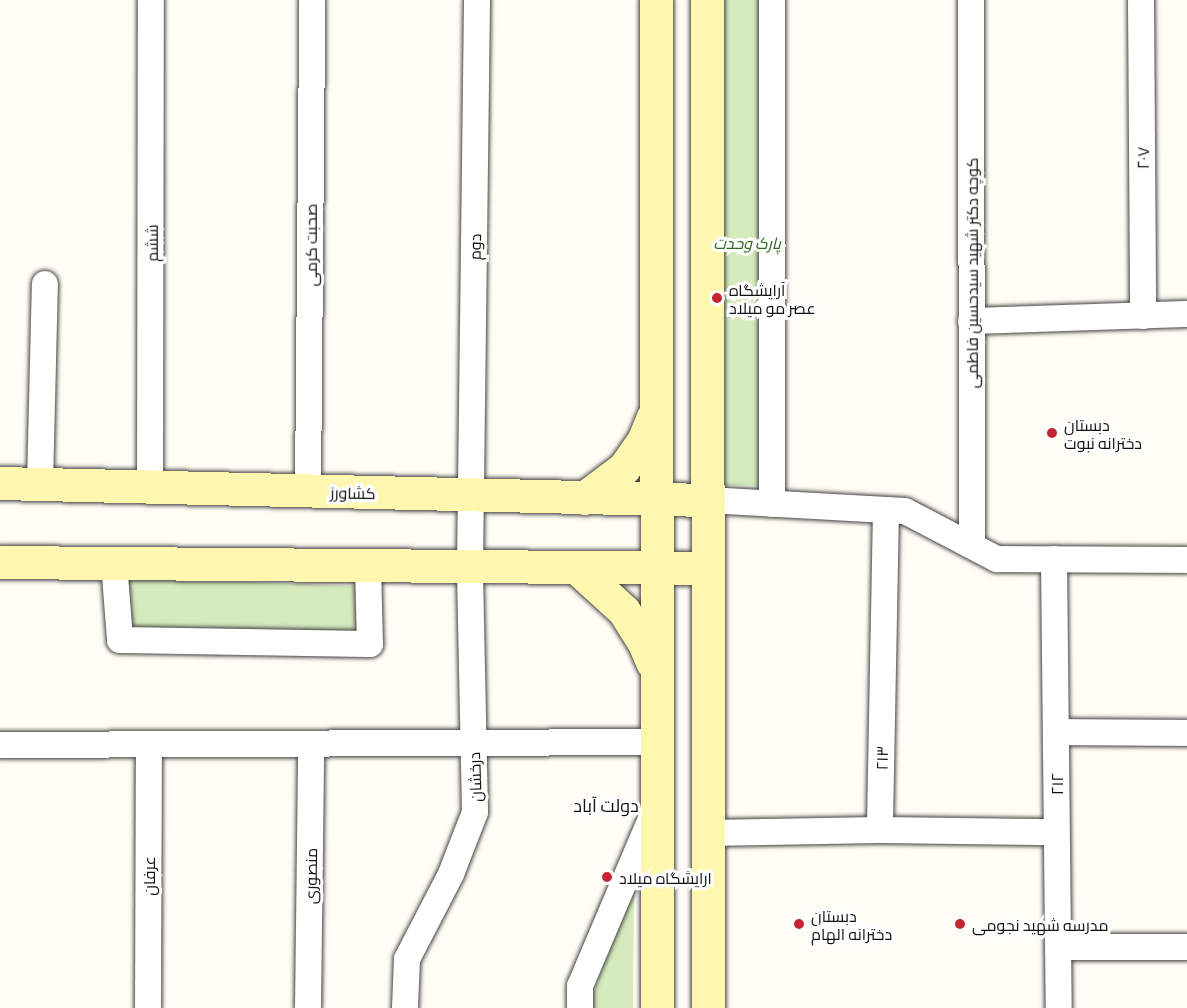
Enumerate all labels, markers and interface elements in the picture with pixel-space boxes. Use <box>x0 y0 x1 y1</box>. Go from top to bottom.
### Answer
street label: ۲۰۷ <box>1132 147 1152 169</box>
street label: کوچه دکتر شهید سیدحسین فاطمی <box>961 158 981 388</box>
street label: صحبت کرمی <box>300 204 320 286</box>
street label: ششم <box>141 224 161 262</box>
park label: پارک وحدت <box>713 232 781 252</box>
street label: دوم <box>464 234 484 260</box>
place label: آرایشگاه عصر مو میلاد <box>729 279 816 317</box>
marker: آرایشگاه عصر مو میلاد <box>710 291 724 305</box>
place label: دبستان دخترانه نبوت <box>1064 414 1142 452</box>
marker: دبستان دخترانه نبوت <box>1045 426 1059 440</box>
street label: کشاورز <box>330 482 376 502</box>
street label: ۲۱۳ <box>871 746 891 770</box>
street label: درخشان <box>464 752 484 802</box>
street label: ۲۱۲ <box>1046 773 1066 795</box>
district label: دولت آباد <box>573 794 639 816</box>
street label: منصوری <box>300 848 320 904</box>
street label: عرفان <box>138 856 158 896</box>
place label: ارایشگاه میلاد <box>619 867 712 887</box>
marker: ارایشگاه میلاد <box>600 870 614 884</box>
place label: دبستان دخترانه الهام <box>811 905 892 943</box>
place label: مدرسه شهید نجومی <box>972 914 1109 934</box>
marker: دبستان دخترانه الهام <box>792 917 806 931</box>
marker: مدرسه شهید نجومی <box>953 917 967 931</box>

